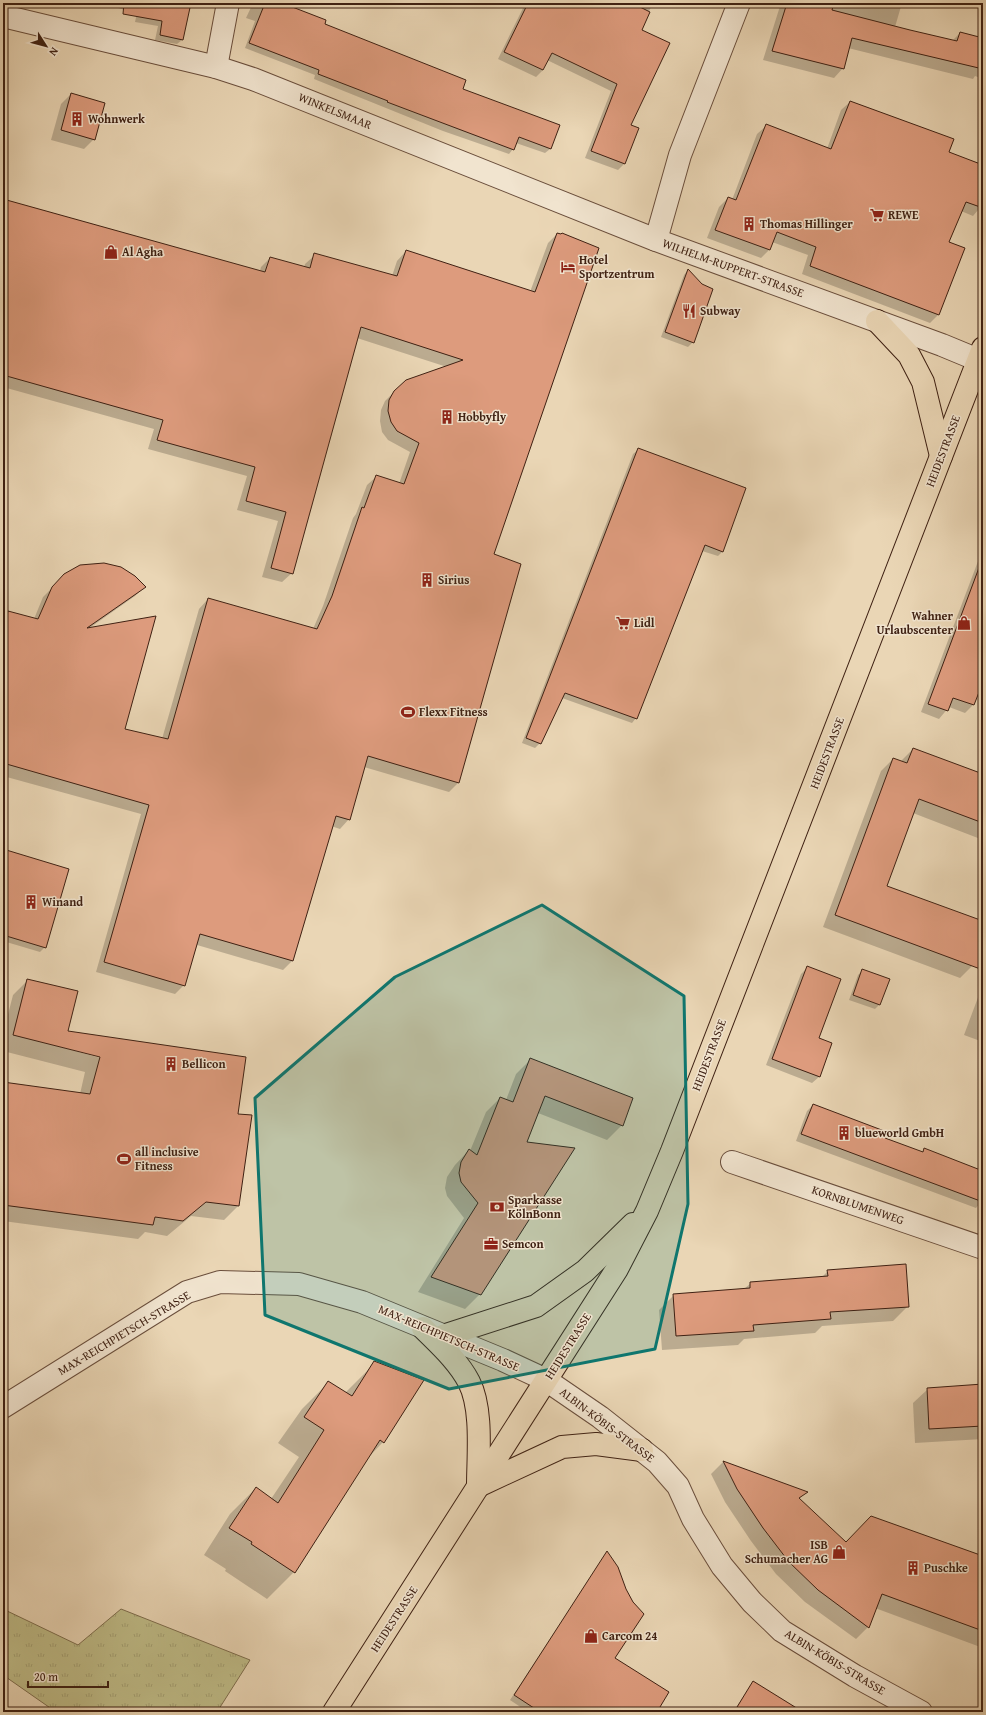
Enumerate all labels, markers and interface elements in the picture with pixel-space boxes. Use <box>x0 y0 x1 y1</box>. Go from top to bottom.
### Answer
north arrow <box>26 26 66 66</box>
text: N <box>45 44 63 60</box>
street label: WINKELSMAAR <box>296 88 375 133</box>
place label: Wohnwerk <box>88 110 145 127</box>
building icon: Wohnwerk <box>69 111 85 127</box>
place label: REWE <box>888 206 919 223</box>
supermarket icon: REWE <box>869 207 885 223</box>
place label: Thomas Hillinger <box>760 215 853 232</box>
building icon: Thomas Hillinger <box>741 216 757 232</box>
street label: WILHELM-RUPPERT-STRASSE <box>660 234 806 301</box>
place label: Al Agha <box>122 243 164 260</box>
shop icon: Al Agha <box>103 244 119 260</box>
place label: Hotel Sportzentrum <box>579 251 655 282</box>
hotel icon: Hotel Sportzentrum <box>560 259 576 275</box>
place label: Subway <box>700 302 741 319</box>
restaurant icon: Subway <box>681 303 697 319</box>
place label: Hobbyfly <box>458 408 507 425</box>
building icon: Hobbyfly <box>439 409 455 425</box>
street label: HEIDESTRASSE <box>921 412 964 489</box>
place label: Sirius <box>438 571 469 588</box>
building icon: Sirius <box>419 572 435 588</box>
place label: Wahner Urlaubscenter <box>876 607 953 638</box>
place label: Lidl <box>634 614 655 631</box>
supermarket icon: Lidl <box>615 615 631 631</box>
shop icon: Wahner Urlaubscenter <box>956 615 972 631</box>
place label: Flexx Fitness <box>419 703 488 720</box>
sports icon: Flexx Fitness <box>400 704 416 720</box>
street label: HEIDESTRASSE <box>805 714 848 791</box>
place label: Winand <box>42 893 83 910</box>
building icon: Winand <box>23 894 39 910</box>
street label: HEIDESTRASSE <box>687 1016 730 1093</box>
place label: Bellicon <box>182 1055 226 1072</box>
building icon: Bellicon <box>163 1056 179 1072</box>
place label: blueworld GmbH <box>855 1124 944 1141</box>
building icon: blueworld GmbH <box>836 1125 852 1141</box>
place label: all inclusive Fitness <box>135 1143 199 1174</box>
sports icon: all inclusive Fitness <box>116 1151 132 1167</box>
street label: KORNBLUMENWEG <box>810 1181 907 1228</box>
place label: Sparkasse KölnBonn <box>508 1191 562 1222</box>
bank icon: Sparkasse KölnBonn <box>489 1199 505 1215</box>
place label: Semcon <box>502 1235 544 1252</box>
office icon: Semcon <box>483 1236 499 1252</box>
street label: MAX-REICHPIETSCH-STRASSE <box>54 1286 193 1379</box>
street label: MAX-REICHPIETSCH-STRASSE <box>376 1300 522 1375</box>
street label: HEIDESTRASSE <box>540 1309 595 1382</box>
street label: ALBIN-KÖBIS-STRASSE <box>556 1383 658 1466</box>
place label: ISB Schumacher AG <box>745 1536 829 1567</box>
shop icon: ISB Schumacher AG <box>831 1544 847 1560</box>
place label: Puschke <box>924 1559 968 1576</box>
building icon: Puschke <box>905 1560 921 1576</box>
street label: HEIDESTRASSE <box>366 1582 421 1655</box>
street label: ALBIN-KÖBIS-STRASSE <box>782 1625 889 1698</box>
place label: Carcom 24 <box>602 1627 658 1644</box>
shop icon: Carcom 24 <box>583 1628 599 1644</box>
scale bar <box>28 1663 108 1689</box>
text: 20 m <box>34 1668 58 1685</box>

